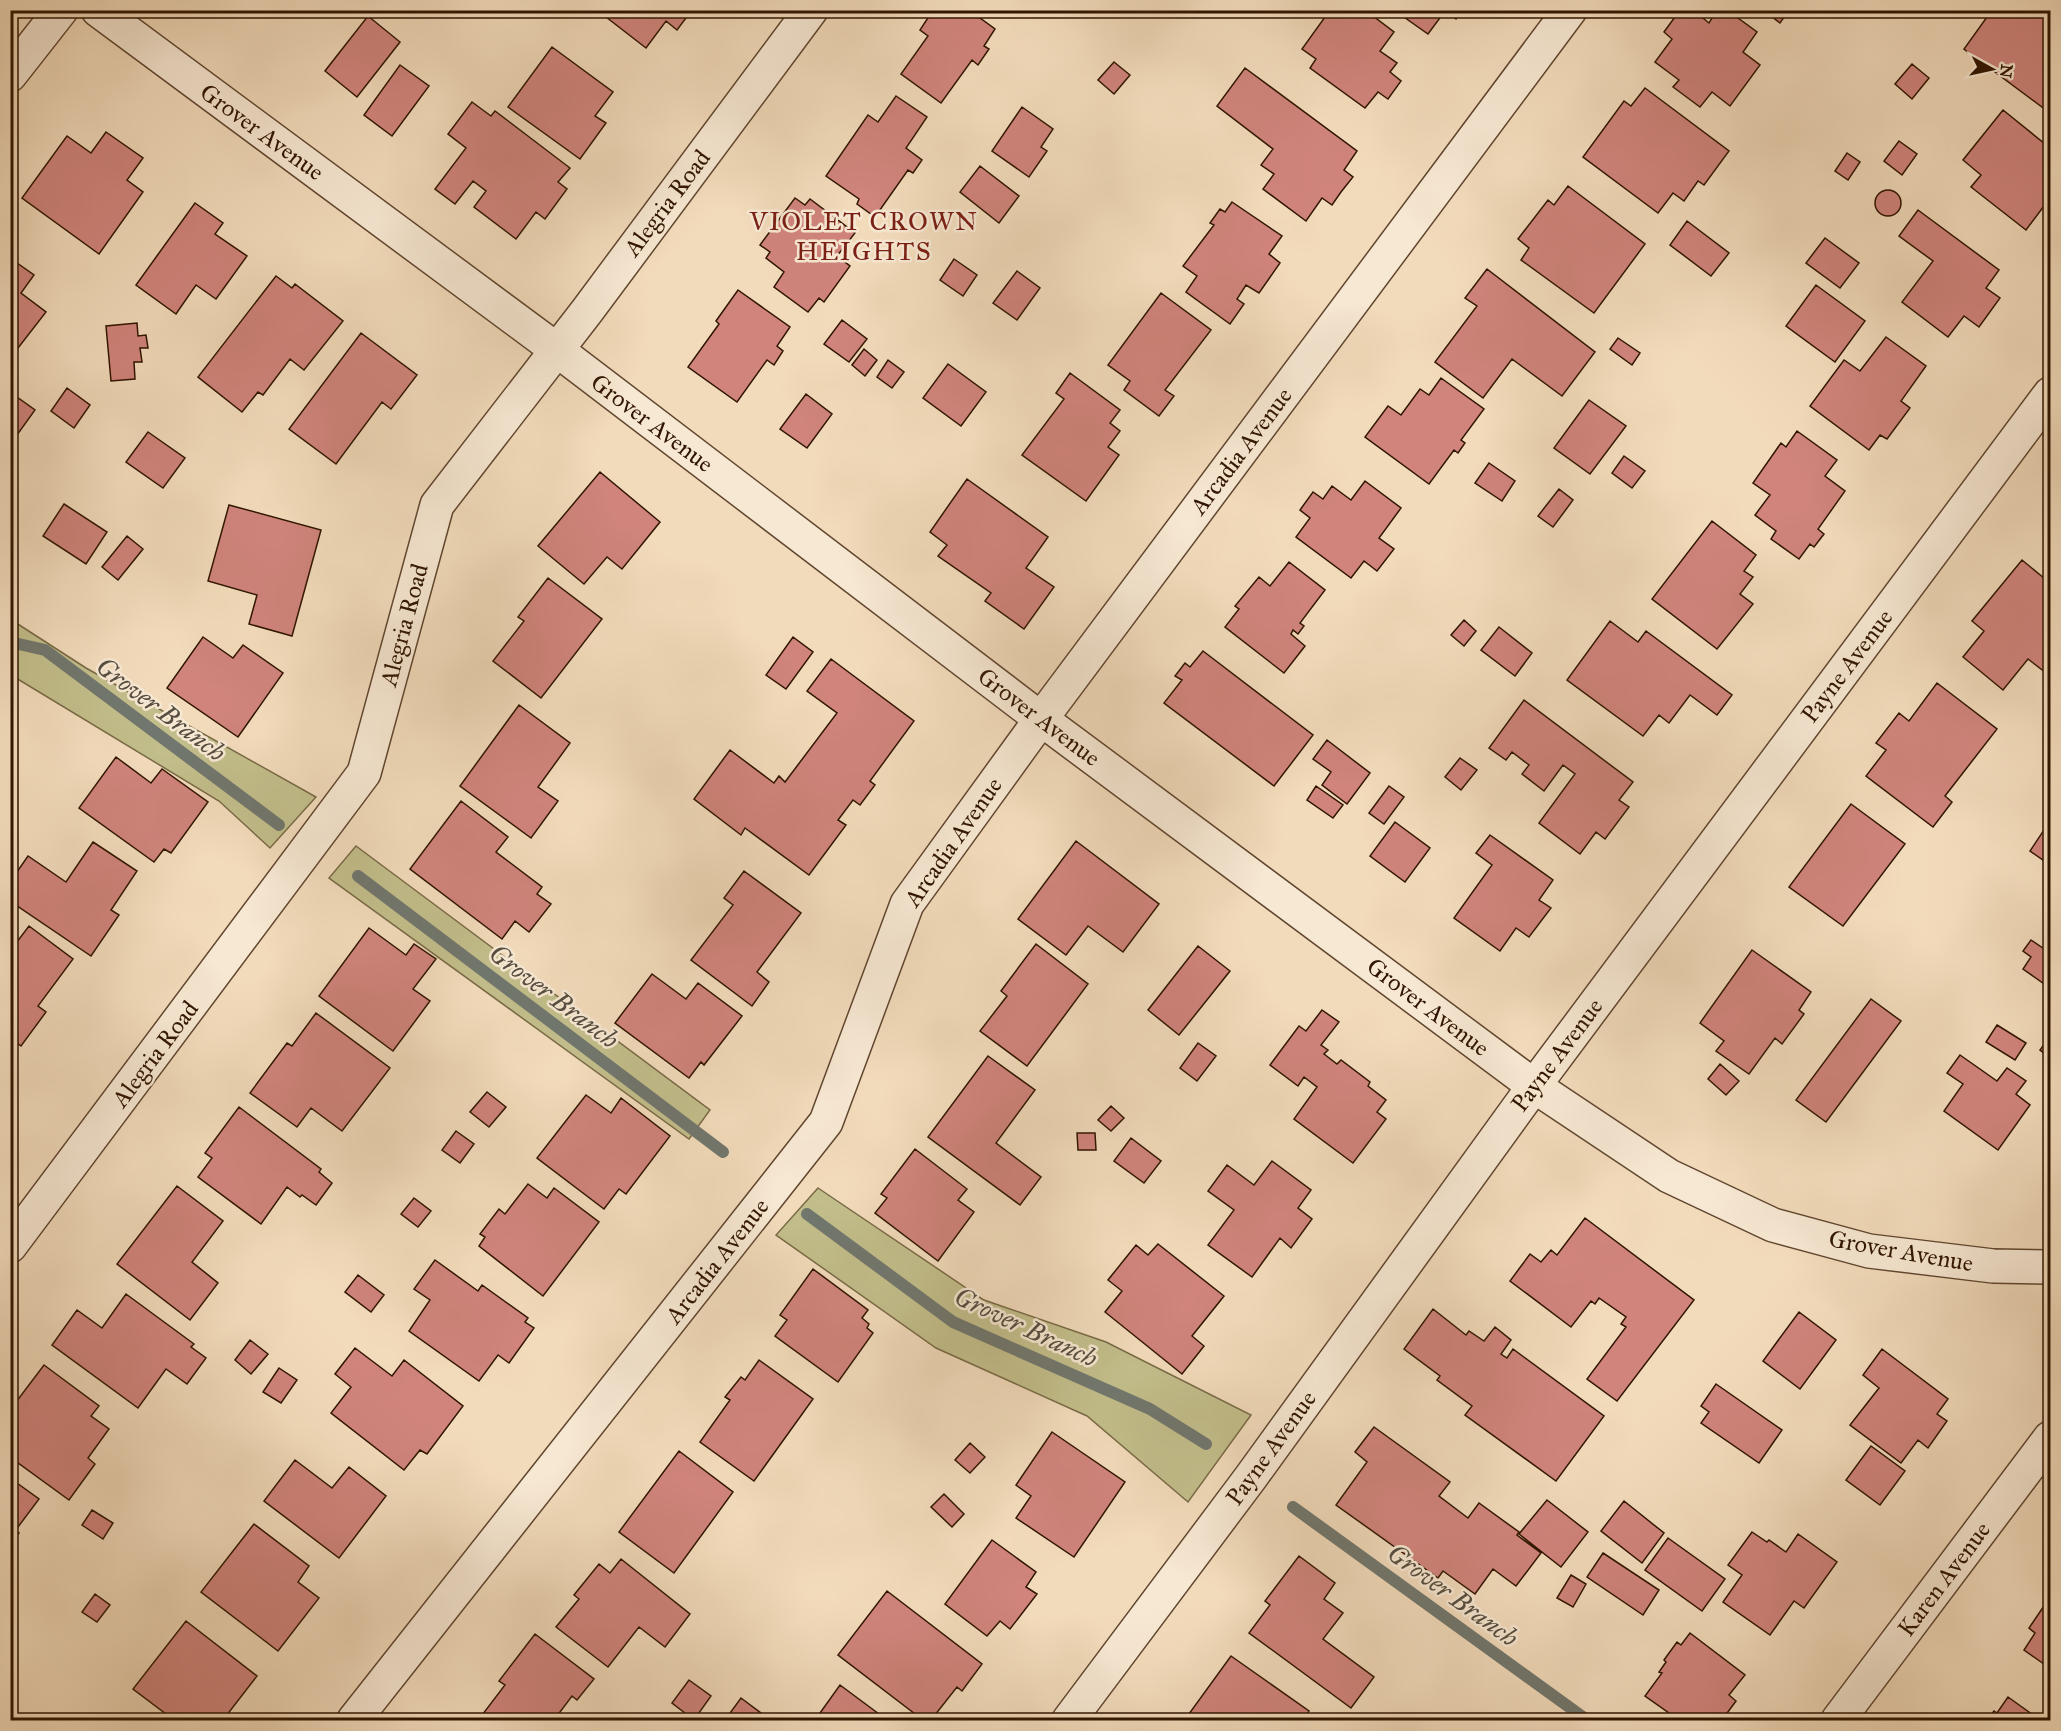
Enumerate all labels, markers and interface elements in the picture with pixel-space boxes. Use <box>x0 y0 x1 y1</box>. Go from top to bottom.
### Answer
north arrow <box>1962 39 2022 99</box>
text: N <box>1996 63 2017 79</box>
street label: Grover Avenue <box>194 77 330 187</box>
street label: Alegria Road <box>617 144 717 263</box>
district label: VIOLET CROWN HEIGHTS <box>748 205 979 267</box>
street label: Grover Avenue <box>585 367 719 479</box>
street label: Arcadia Avenue <box>1183 382 1299 521</box>
street label: Alegria Road <box>373 560 435 691</box>
street label: Payne Avenue <box>1795 603 1899 729</box>
water label: Grover Branch <box>90 650 232 768</box>
street label: Grover Avenue <box>972 661 1106 773</box>
street label: Arcadia Avenue <box>897 771 1009 913</box>
water label: Grover Branch <box>483 937 625 1055</box>
street label: Grover Avenue <box>1361 951 1495 1063</box>
street label: Payne Avenue <box>1505 992 1609 1118</box>
street label: Alegria Road <box>105 995 205 1114</box>
street label: Arcadia Avenue <box>658 1192 775 1331</box>
street label: Grover Avenue <box>1827 1224 1975 1278</box>
water label: Grover Branch <box>949 1280 1103 1374</box>
street label: Payne Avenue <box>1219 1385 1323 1511</box>
street label: Karen Avenue <box>1891 1516 1997 1642</box>
water label: Grover Branch <box>1381 1537 1525 1653</box>

